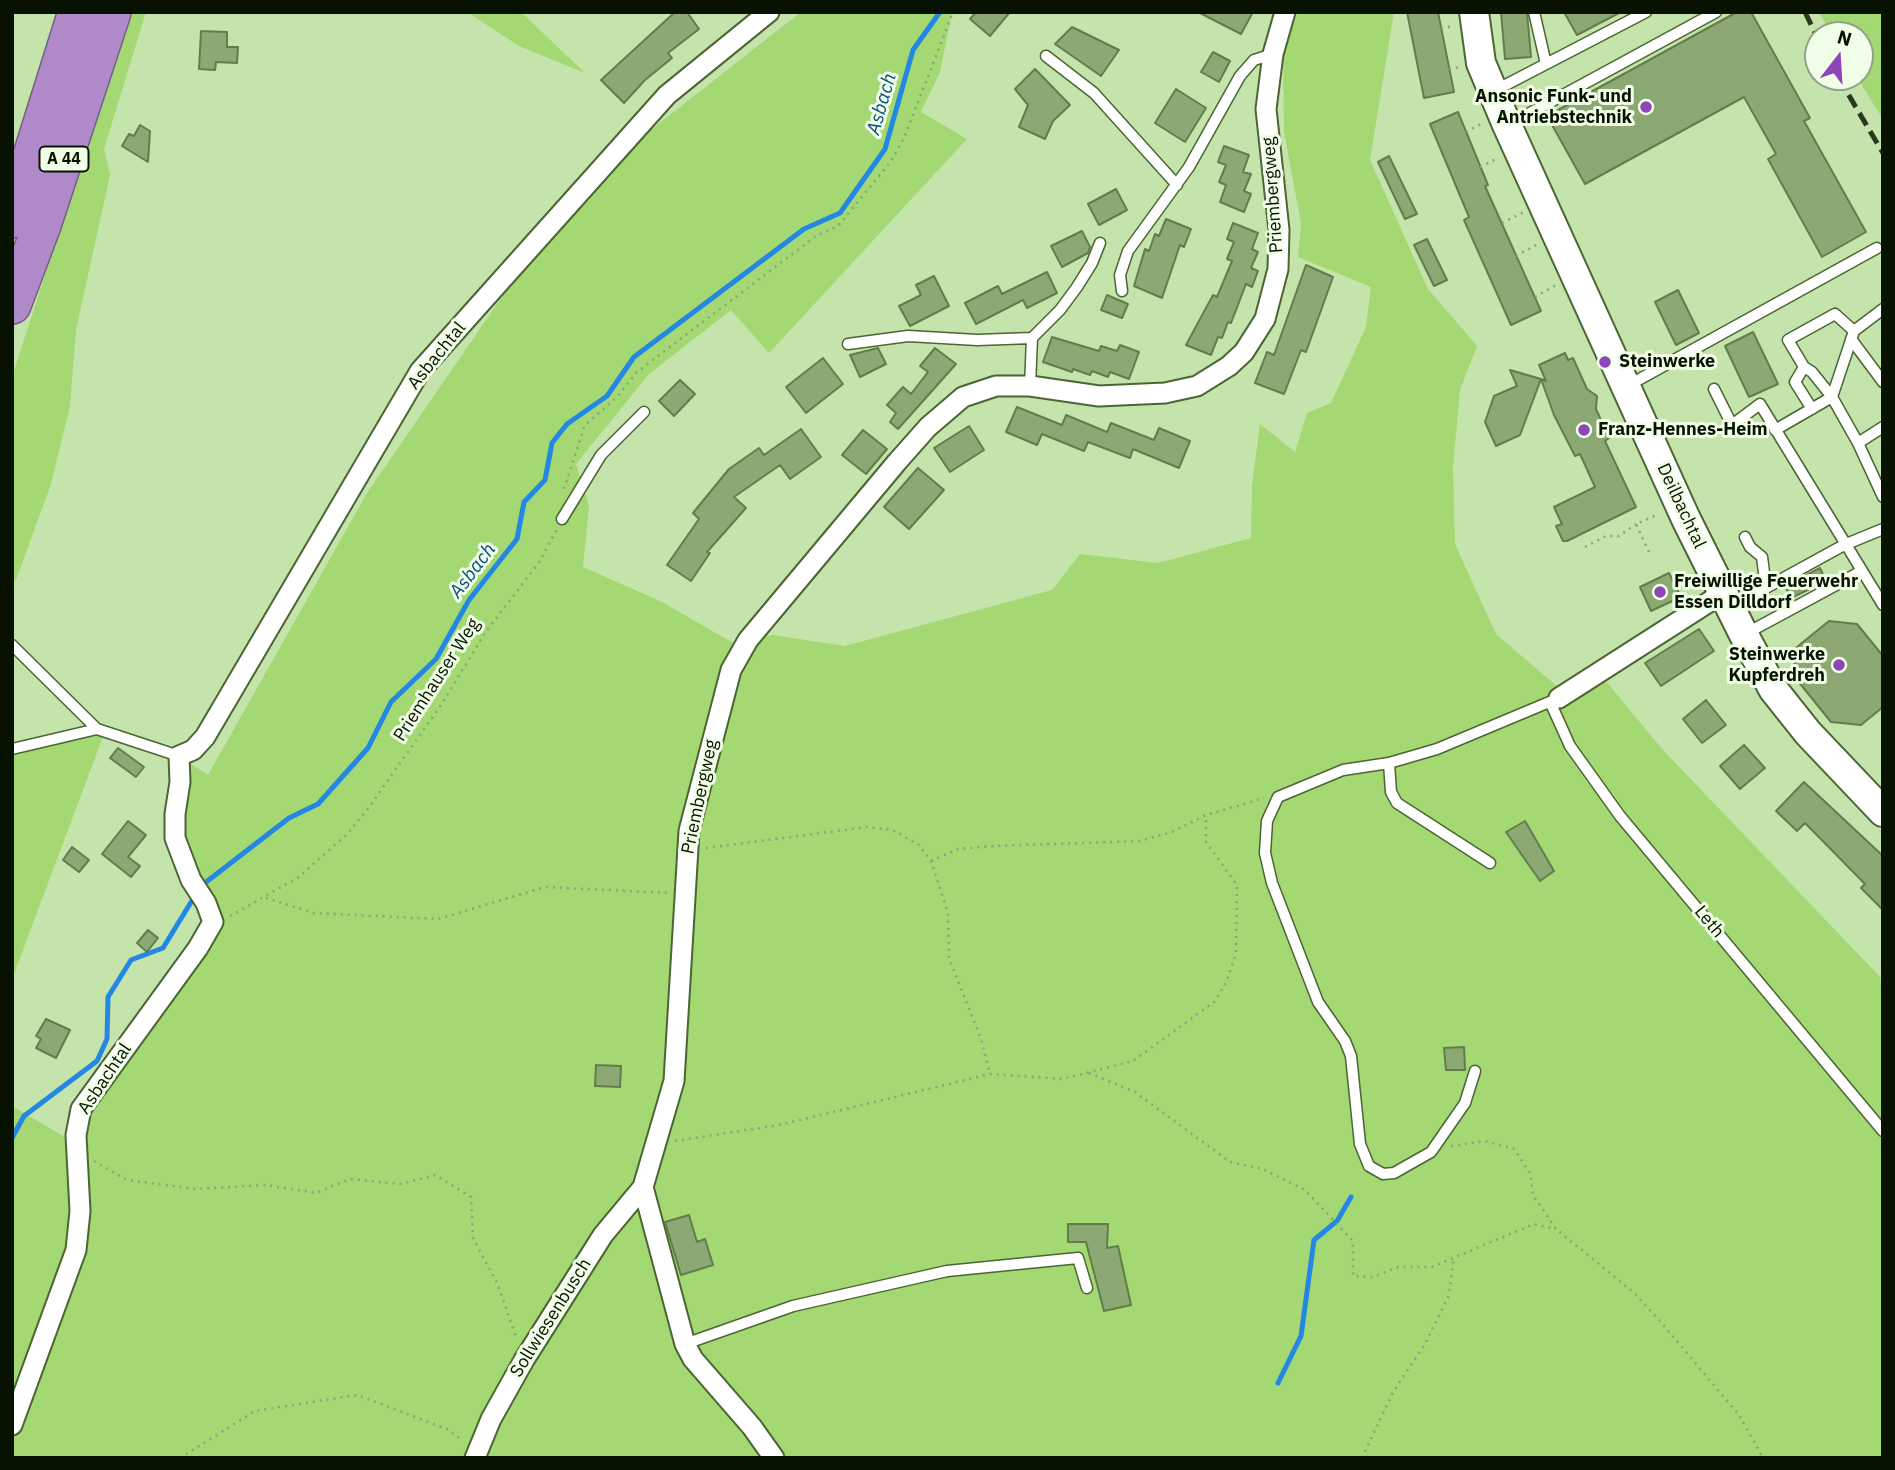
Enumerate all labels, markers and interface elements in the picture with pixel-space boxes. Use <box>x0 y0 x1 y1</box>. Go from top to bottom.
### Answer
north arrow <box>1804 21 1874 91</box>
text: N <box>1834 24 1855 51</box>
water label: Asbach <box>862 71 902 137</box>
place label: Ansonic Funk- und Antriebstechnik <box>1475 86 1632 128</box>
marker: Ansonic Funk- und Antriebstechnik <box>1638 99 1654 115</box>
street label: Priembergweg <box>1258 136 1288 254</box>
road number: A 44 <box>40 146 88 172</box>
street label: Asbachtal <box>403 318 471 394</box>
place label: Steinwerke <box>1619 351 1715 373</box>
marker: Steinwerke <box>1597 354 1613 370</box>
place label: Franz-Hennes-Heim <box>1598 419 1768 441</box>
marker: Franz-Hennes-Heim <box>1576 422 1592 438</box>
street label: Deilbachtal <box>1652 460 1710 552</box>
water label: Asbach <box>445 539 501 603</box>
place label: Freiwillige Feuerwehr Essen Dilldorf <box>1674 571 1858 614</box>
marker: Freiwillige Feuerwehr Essen Dilldorf <box>1652 584 1668 600</box>
street label: Priemhauser Weg <box>389 615 485 745</box>
place label: Steinwerke Kupferdreh <box>1729 644 1825 686</box>
marker: Steinwerke Kupferdreh <box>1831 657 1847 673</box>
street label: Priembergweg <box>677 738 723 856</box>
street label: Leth <box>1689 902 1729 942</box>
street label: Asbachtal <box>74 1040 136 1118</box>
street label: Sollwiesenbusch <box>506 1255 596 1381</box>

